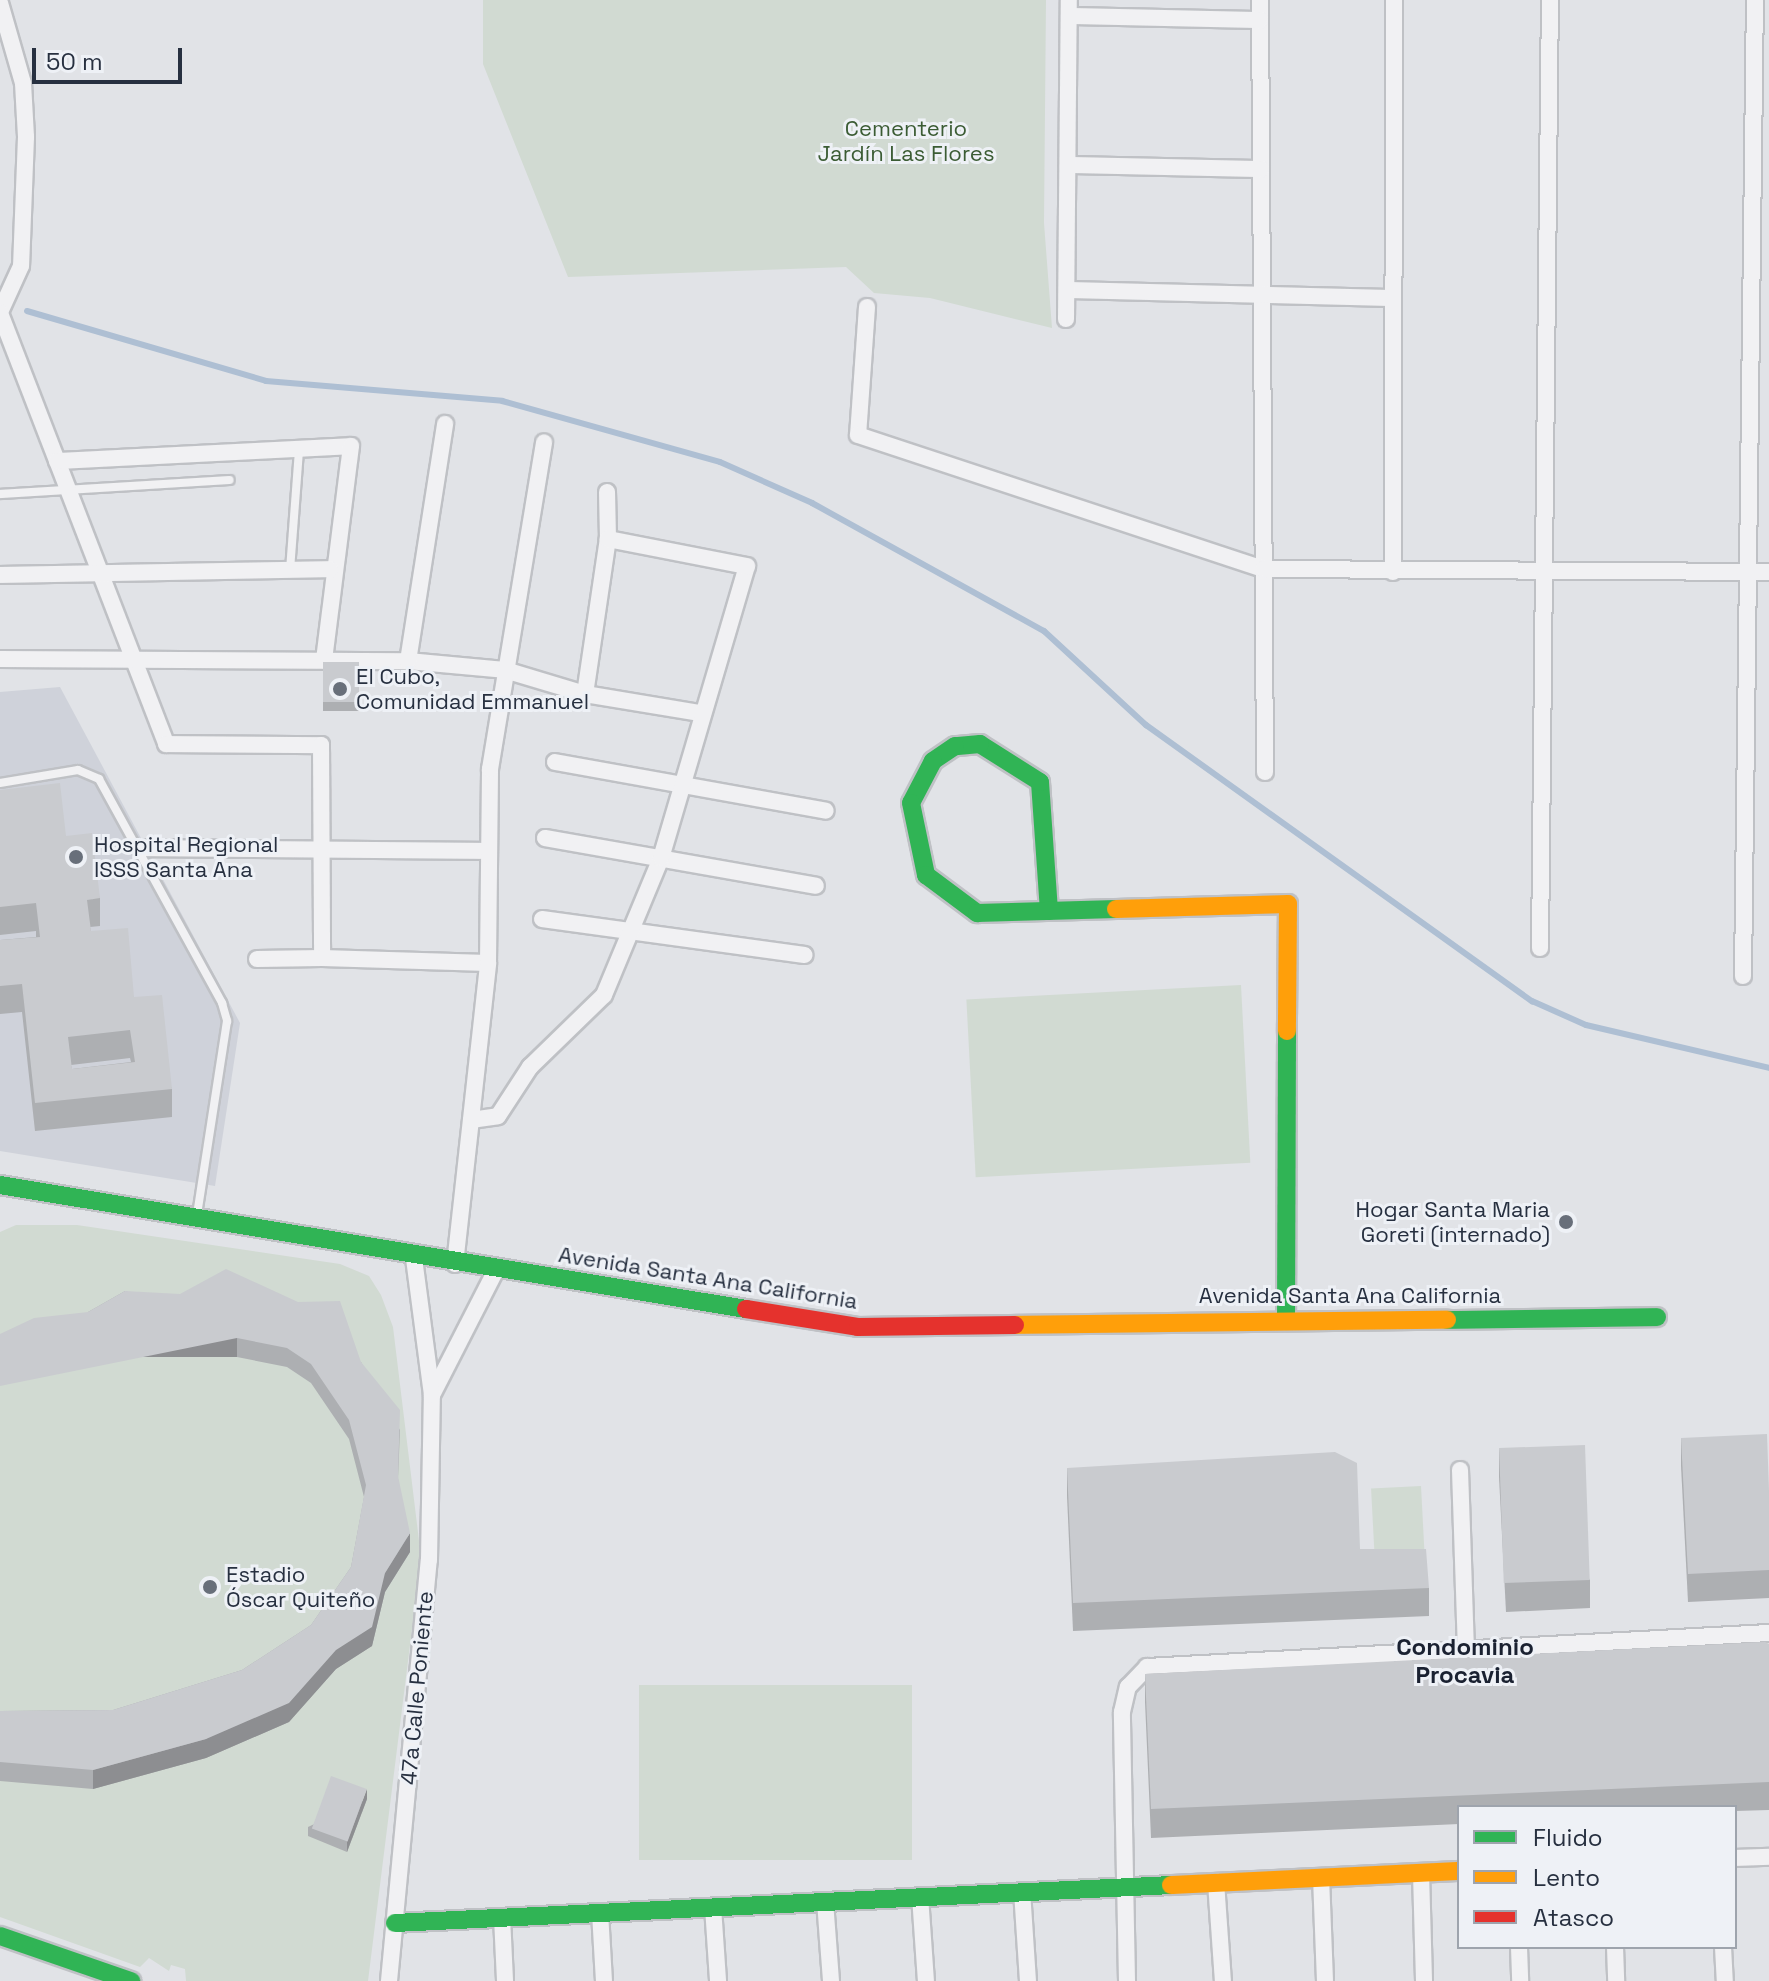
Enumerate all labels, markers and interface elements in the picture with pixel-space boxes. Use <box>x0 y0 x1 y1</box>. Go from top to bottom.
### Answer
scale bar <box>36 32 186 82</box>
text: 50 m <box>46 46 103 77</box>
park label: Cementerio Jardín Las Flores <box>818 115 994 166</box>
place label: El Cubo, Comunidad Emmanuel <box>356 663 589 714</box>
marker: El Cubo, Comunidad Emmanuel <box>331 680 349 698</box>
place label: Hospital Regional ISSS Santa Ana <box>94 831 278 882</box>
marker: Hospital Regional ISSS Santa Ana <box>65 846 87 868</box>
place label: Hogar Santa Maria Goreti (internado) <box>1356 1196 1550 1248</box>
marker: Hogar Santa Maria Goreti (internado) <box>1557 1213 1575 1231</box>
street label: Avenida Santa Ana California <box>556 1241 860 1315</box>
street label: Avenida Santa Ana California <box>1199 1283 1501 1309</box>
place label: Estadio Óscar Quiteño <box>226 1561 375 1612</box>
marker: Estadio Óscar Quiteño <box>201 1578 219 1596</box>
street label: 47a Calle Poniente <box>395 1590 439 1786</box>
district label: Condominio Procavia <box>1396 1633 1534 1689</box>
legend <box>1457 1805 1737 1949</box>
text: Fluido <box>1533 1822 1603 1853</box>
text: Lento <box>1533 1862 1600 1893</box>
text: Atasco <box>1533 1902 1614 1933</box>

